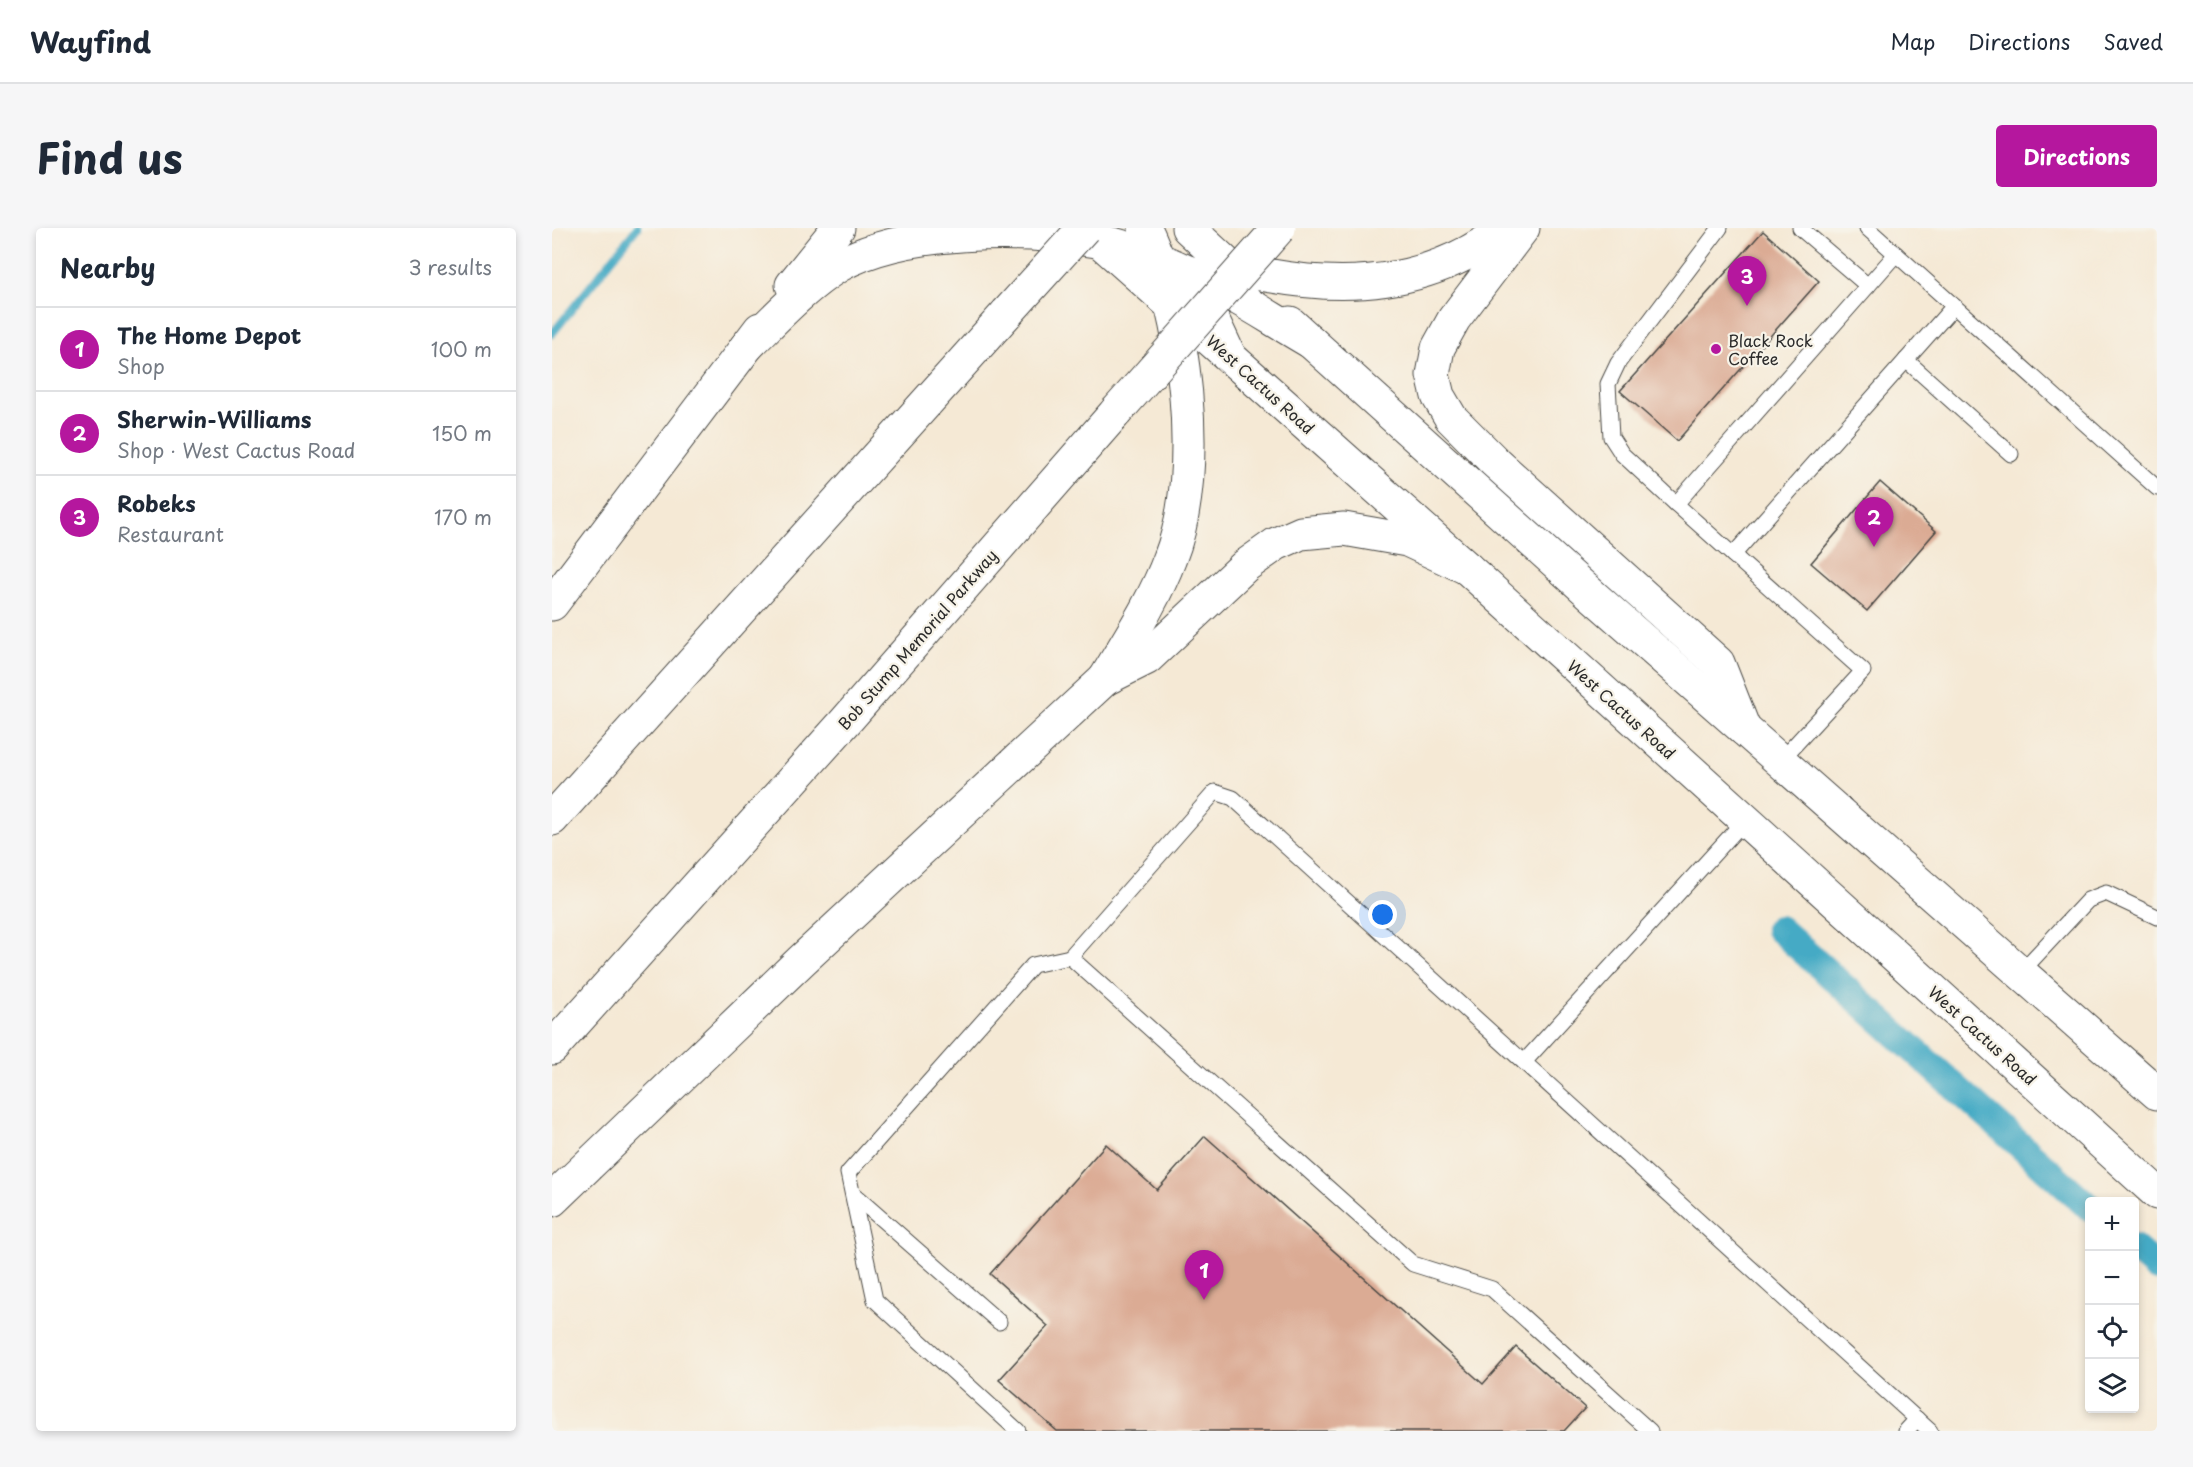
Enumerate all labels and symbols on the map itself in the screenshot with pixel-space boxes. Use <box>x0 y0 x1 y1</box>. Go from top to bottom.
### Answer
pin: 3 <box>1728 256 1766 306</box>
place label: Black Rock Coffee <box>1728 328 1813 370</box>
street label: West Cactus Road <box>1201 329 1321 439</box>
marker: Black Rock Coffee <box>1709 342 1723 356</box>
pin: 2 <box>1854 498 1894 547</box>
street label: Bob Stump Memorial Parkway <box>832 544 1002 734</box>
street label: West Cactus Road <box>1562 654 1682 764</box>
your location <box>1368 900 1397 929</box>
street label: West Cactus Road <box>1923 980 2043 1090</box>
pin: 1 <box>1184 1250 1224 1300</box>

